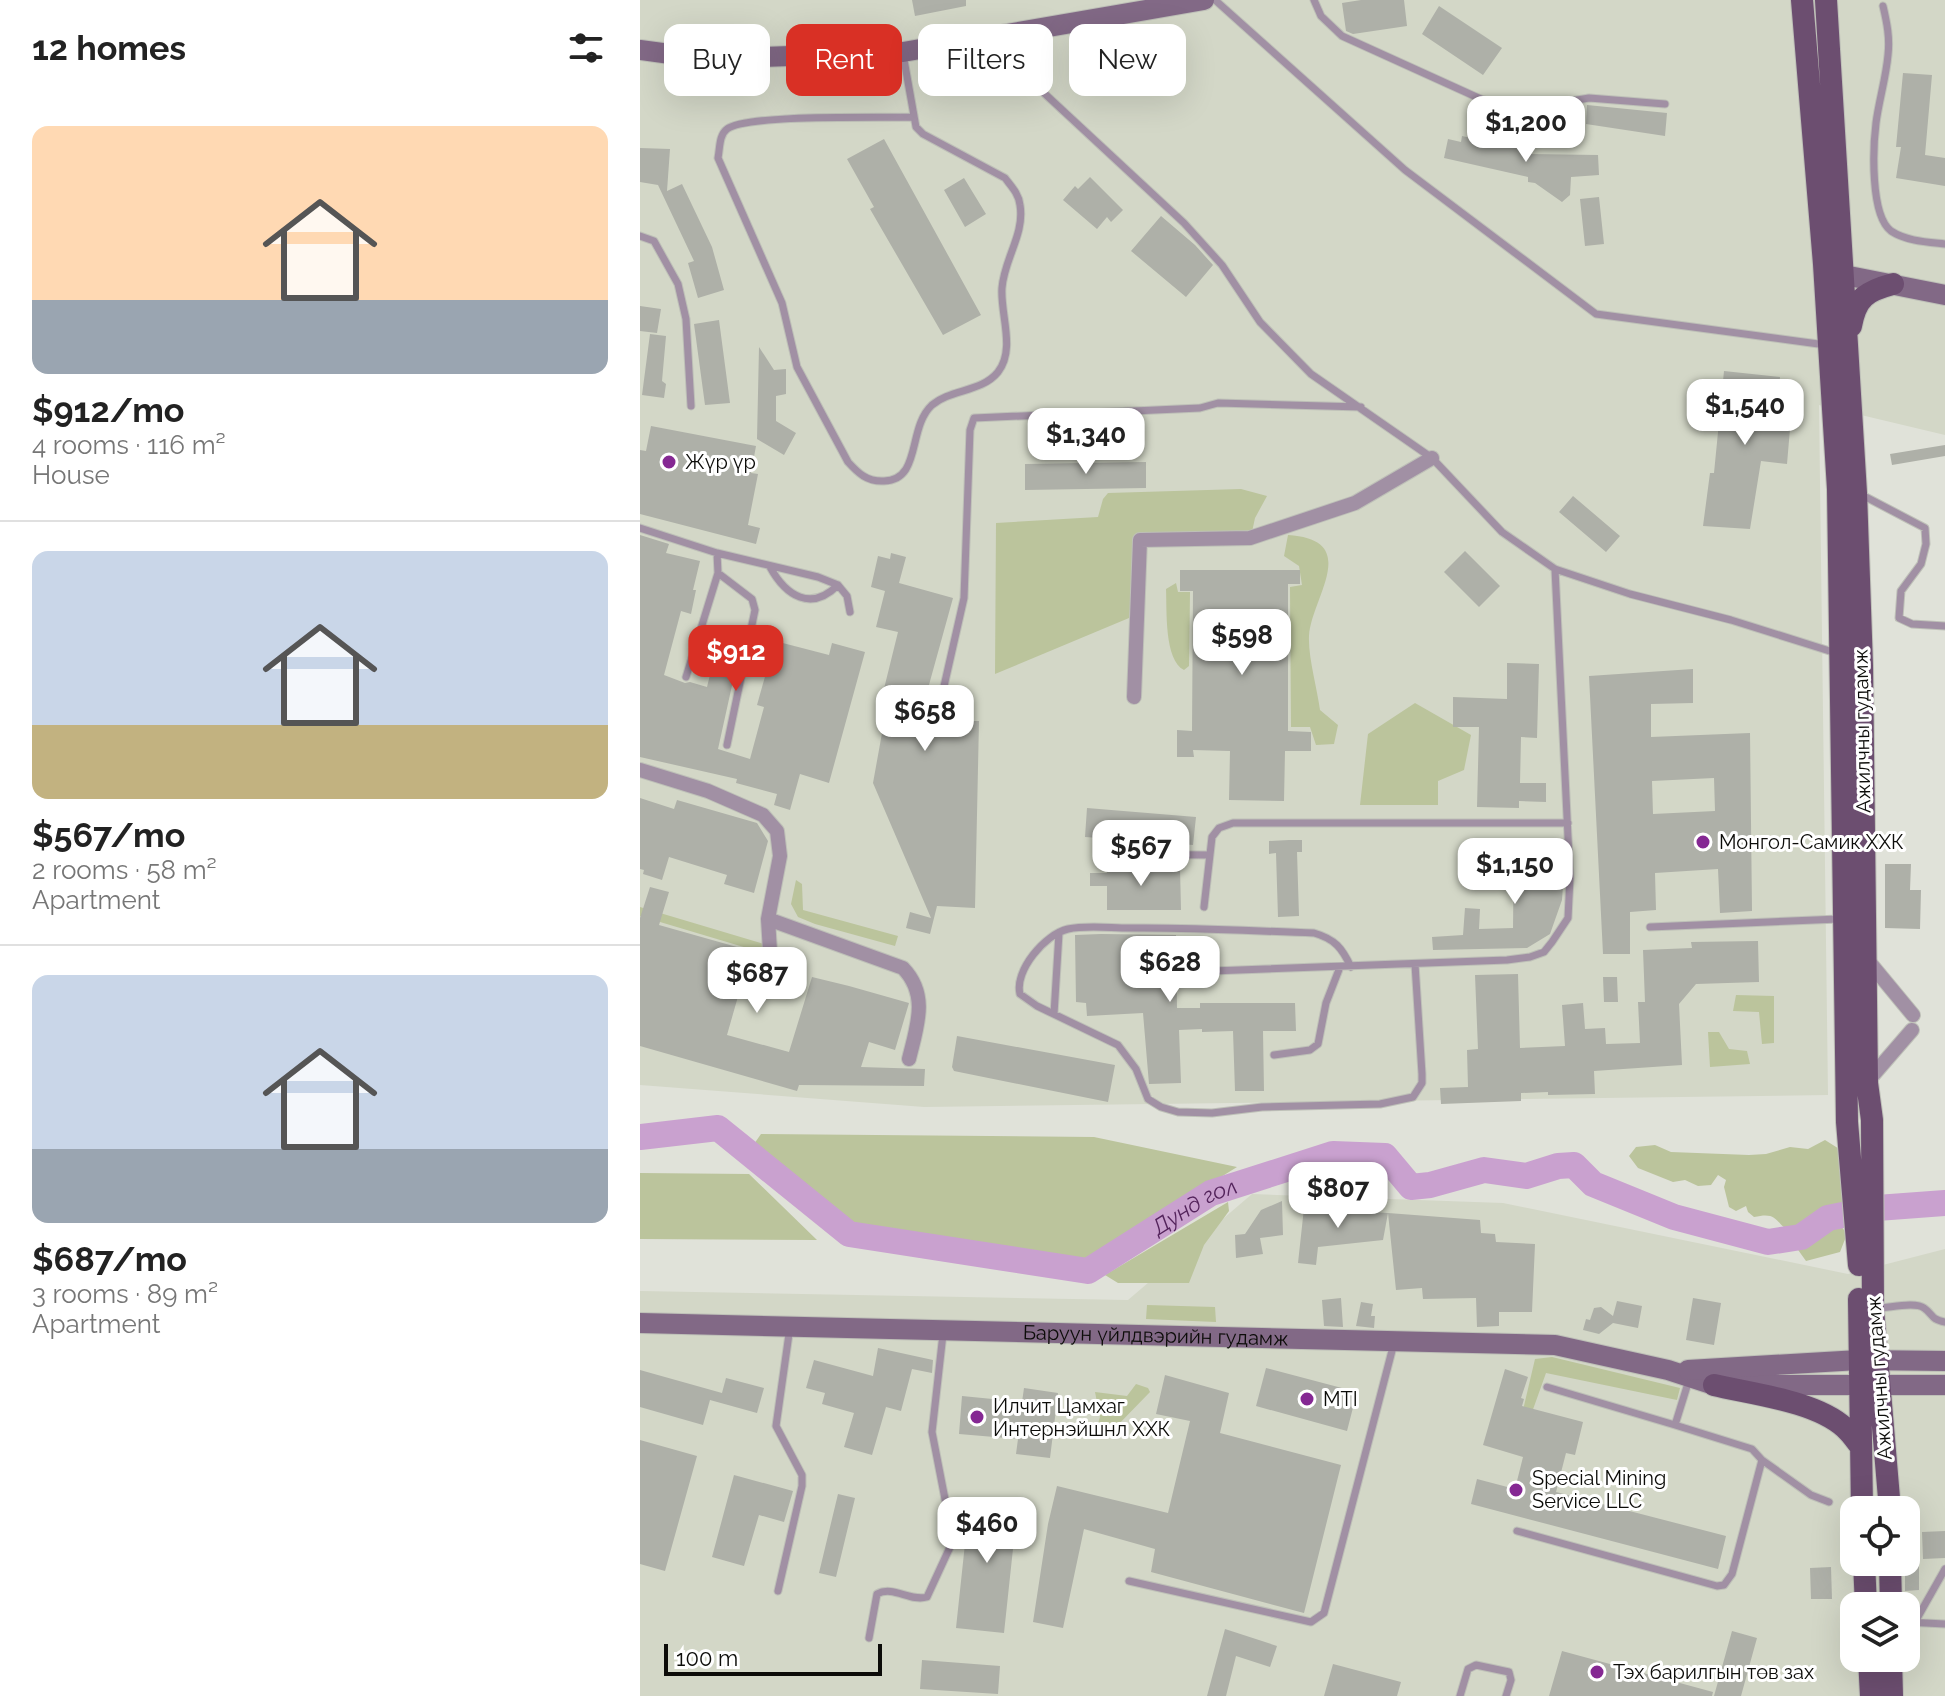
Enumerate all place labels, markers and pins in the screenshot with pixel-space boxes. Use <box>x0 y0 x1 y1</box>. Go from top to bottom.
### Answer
pin: $1,200 <box>1461 96 1591 164</box>
pin: $1,540 <box>1680 379 1810 447</box>
pin: $1,340 <box>1021 408 1151 476</box>
place label: Жүр үр <box>685 450 756 474</box>
marker: Жүр үр <box>660 453 678 471</box>
pin: $598 <box>1195 609 1289 677</box>
pin: $912 <box>689 625 783 693</box>
pin: $658 <box>878 685 972 753</box>
pin: $567 <box>1094 820 1188 888</box>
place label: Монгол-Самик ХХК <box>1719 830 1904 854</box>
marker: Монгол-Самик ХХК <box>1694 833 1712 851</box>
pin: $1,150 <box>1450 838 1580 906</box>
pin: $628 <box>1123 936 1217 1004</box>
pin: $687 <box>710 947 804 1015</box>
pin: $807 <box>1291 1162 1385 1230</box>
place label: MTI <box>1323 1387 1358 1411</box>
marker: MTI <box>1298 1390 1316 1408</box>
place label: Илчит Цамхаг Интернэйшнл ХХК <box>993 1394 1171 1441</box>
marker: Илчит Цамхаг Интернэйшнл ХХК <box>968 1408 986 1426</box>
place label: Special Mining Service LLC <box>1532 1466 1666 1513</box>
marker: Special Mining Service LLC <box>1507 1481 1525 1499</box>
pin: $460 <box>940 1497 1034 1565</box>
place label: Тэх барилгын төв зах <box>1613 1660 1814 1684</box>
marker: Тэх барилгын төв зах <box>1588 1663 1606 1681</box>

